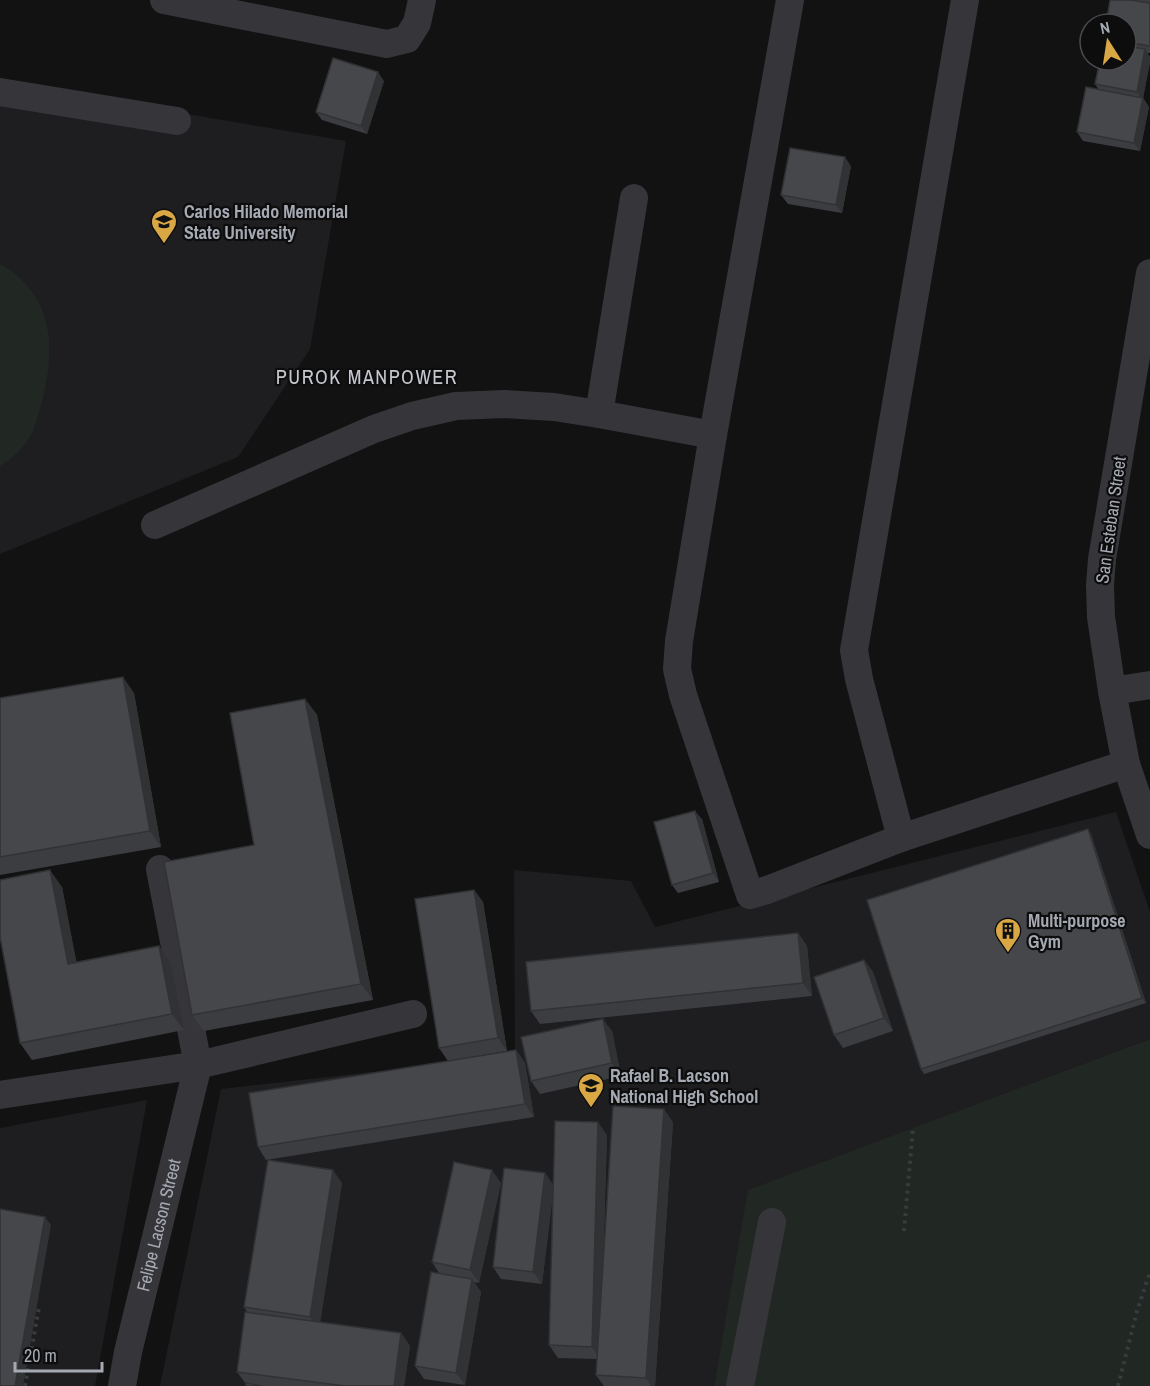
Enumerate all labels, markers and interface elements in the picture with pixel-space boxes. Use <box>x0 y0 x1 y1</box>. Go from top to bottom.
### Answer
north arrow <box>1078 12 1138 72</box>
text: N <box>1098 16 1112 39</box>
place label: Carlos Hilado Memorial State University <box>184 199 348 245</box>
school or university icon: Carlos Hilado Memorial State University <box>149 207 179 245</box>
district label: PUROK MANPOWER <box>276 363 458 390</box>
street label: San Esteban Street <box>1089 455 1132 585</box>
place label: Multi-purpose Gym <box>1028 908 1126 954</box>
building icon: Multi-purpose Gym <box>993 916 1023 954</box>
place label: Rafael B. Lacson National High School <box>610 1063 758 1109</box>
school or university icon: Rafael B. Lacson National High School <box>576 1071 606 1109</box>
street label: Felipe Lacson Street <box>130 1156 187 1294</box>
scale bar <box>15 1335 102 1373</box>
text: 20 m <box>24 1343 57 1368</box>

